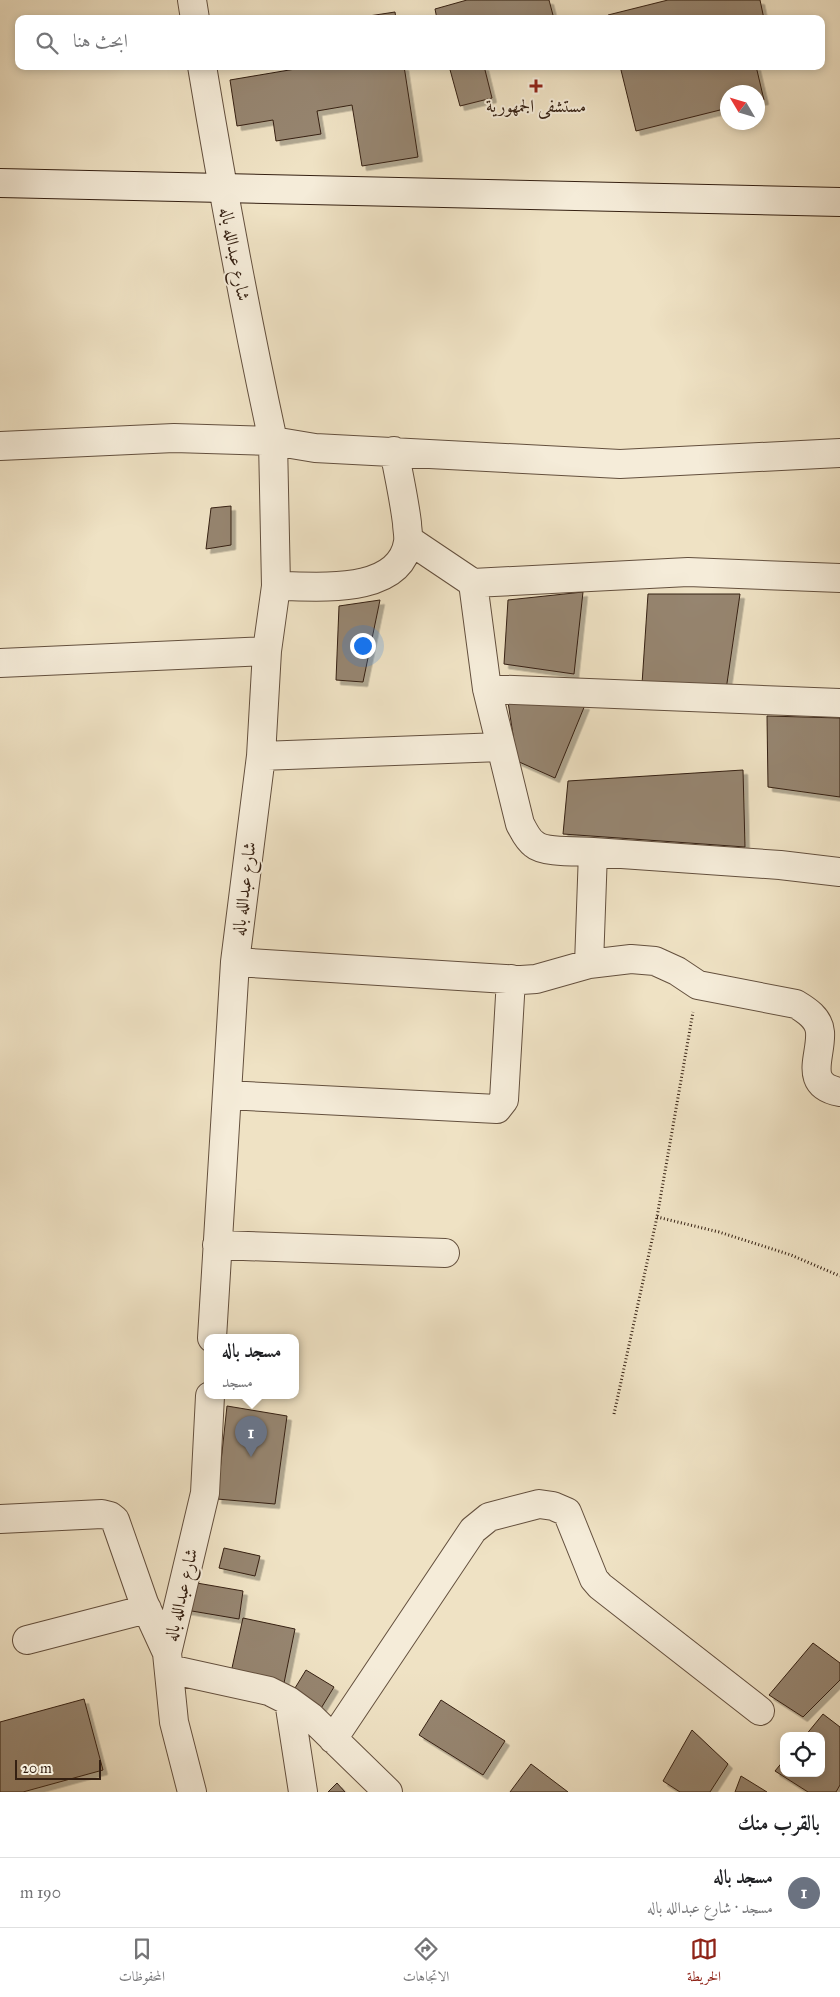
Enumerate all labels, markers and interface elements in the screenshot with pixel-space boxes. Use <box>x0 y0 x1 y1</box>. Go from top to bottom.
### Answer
search box <box>15 15 825 70</box>
icon: search <box>33 29 61 57</box>
text: ابحث هنا <box>73 29 128 52</box>
marker: مستشفى الجمهورية <box>529 79 543 93</box>
north arrow <box>720 85 765 130</box>
place label: مستشفى الجمهورية <box>486 95 586 119</box>
street label: شارع عبدالله باله <box>211 205 255 303</box>
your location <box>350 633 376 659</box>
street label: شارع عبدالله باله <box>227 841 265 938</box>
popup <box>204 1334 299 1399</box>
text: مسجد باله <box>222 1339 281 1362</box>
text: مسجد <box>222 1372 253 1391</box>
pin: 1 <box>235 1416 267 1457</box>
street label: شارع عبدالله باله <box>160 1546 206 1645</box>
map controls <box>780 1732 825 1777</box>
button: locate <box>780 1732 825 1777</box>
scale bar <box>15 1757 101 1780</box>
text: 20 m <box>22 1760 52 1777</box>
text: بالقرب منك <box>738 1810 820 1836</box>
text: مسجد باله <box>713 1865 773 1888</box>
text: 190 m <box>20 1883 61 1902</box>
text: 1 <box>801 1883 807 1902</box>
text: مسجد · شارع عبدالله باله <box>647 1898 773 1917</box>
tab: المحفوظات <box>119 1935 165 1990</box>
tab: الاتجاهات <box>403 1935 449 1990</box>
tab: الخريطة <box>687 1935 721 1990</box>

